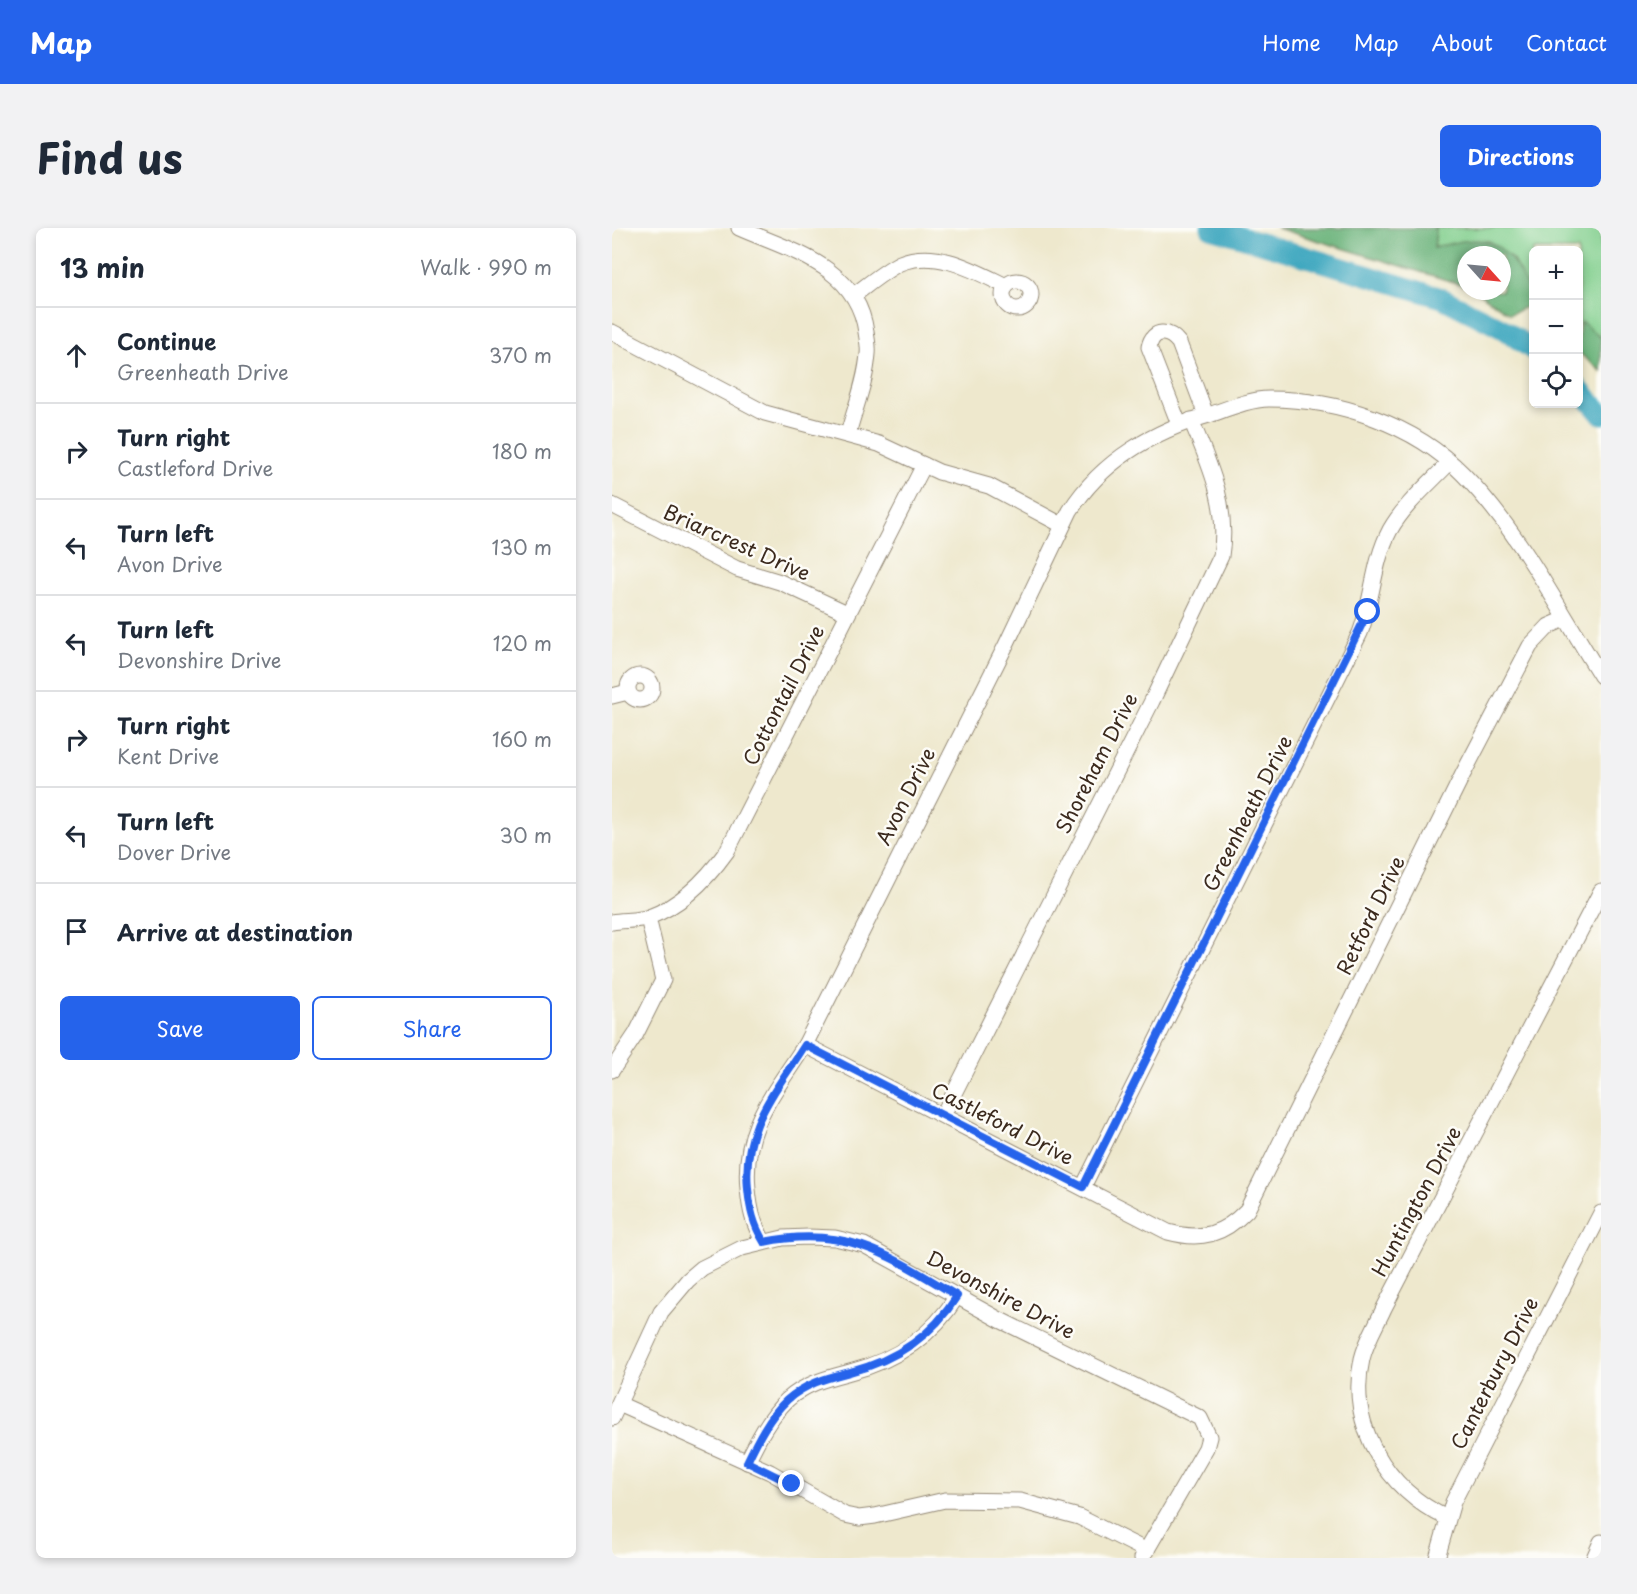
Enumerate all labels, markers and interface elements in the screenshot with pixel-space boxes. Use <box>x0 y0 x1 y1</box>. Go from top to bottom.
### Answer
text: Map <box>30 21 92 64</box>
text: Home <box>1262 26 1321 58</box>
text: Map <box>1354 26 1399 58</box>
text: About <box>1432 26 1493 58</box>
text: Contact <box>1526 26 1607 58</box>
text: Find us <box>36 125 183 188</box>
button: Directions <box>1440 125 1601 187</box>
north arrow <box>1457 246 1511 300</box>
map controls <box>1529 246 1583 408</box>
button: + <box>1529 246 1583 300</box>
text: 13 min <box>60 248 145 287</box>
text: Walk · 990 m <box>420 252 552 282</box>
button: − <box>1529 300 1583 354</box>
text: Continue <box>117 324 216 357</box>
icon: ahead <box>60 339 93 372</box>
text: 370 m <box>489 340 552 370</box>
button: locate <box>1529 354 1583 408</box>
text: Greenheath Drive <box>117 357 289 387</box>
text: Turn right <box>117 420 230 453</box>
icon: right <box>60 435 93 468</box>
text: 180 m <box>492 436 552 466</box>
text: Castleford Drive <box>117 453 273 483</box>
street label: Briarcrest Drive <box>659 496 815 588</box>
text: Turn left <box>117 516 214 549</box>
icon: left <box>60 531 93 564</box>
text: 130 m <box>492 532 552 562</box>
text: Avon Drive <box>117 549 223 579</box>
route start <box>1354 598 1380 624</box>
text: Turn left <box>117 612 214 645</box>
street label: Cottontail Drive <box>735 620 831 770</box>
icon: left <box>60 627 93 660</box>
text: 120 m <box>493 628 552 658</box>
text: Devonshire Drive <box>117 645 281 675</box>
street label: Shoreham Drive <box>1048 687 1144 839</box>
text: Turn right <box>117 708 230 741</box>
icon: right <box>60 723 93 756</box>
text: 160 m <box>492 724 552 754</box>
street label: Greenheath Drive <box>1195 730 1299 896</box>
text: Kent Drive <box>117 741 219 771</box>
street label: Avon Drive <box>868 742 942 850</box>
text: Turn left <box>117 804 214 837</box>
icon: left <box>60 819 93 852</box>
text: 30 m <box>499 820 552 850</box>
text: Dover Drive <box>117 837 231 867</box>
street label: Retford Drive <box>1328 850 1412 980</box>
icon: arrive <box>60 915 93 948</box>
text: Arrive at destination <box>117 915 353 948</box>
button: Save <box>60 996 300 1060</box>
button: Share <box>312 996 552 1060</box>
street label: Castleford Drive <box>927 1074 1080 1172</box>
street label: Huntington Drive <box>1364 1121 1468 1281</box>
street label: Devonshire Drive <box>921 1242 1081 1346</box>
street label: Canterbury Drive <box>1443 1292 1545 1454</box>
route end <box>778 1470 804 1496</box>

